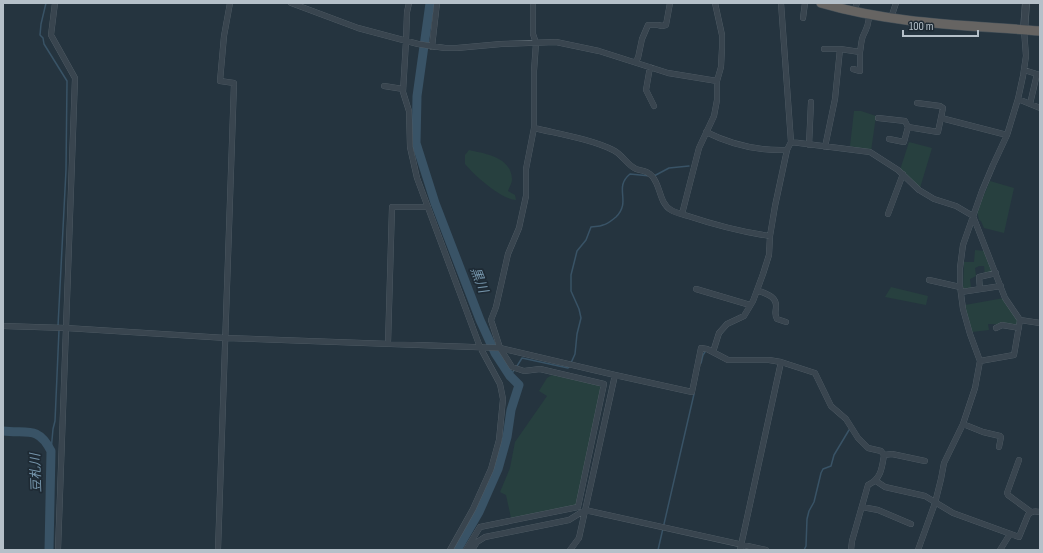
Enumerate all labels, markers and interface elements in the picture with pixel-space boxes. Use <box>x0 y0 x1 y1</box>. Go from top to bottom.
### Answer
scale bar <box>903 12 978 38</box>
text: 100 m <box>909 19 934 34</box>
water label: 黒川 <box>467 265 492 297</box>
water label: 豆札川 <box>27 451 45 493</box>

